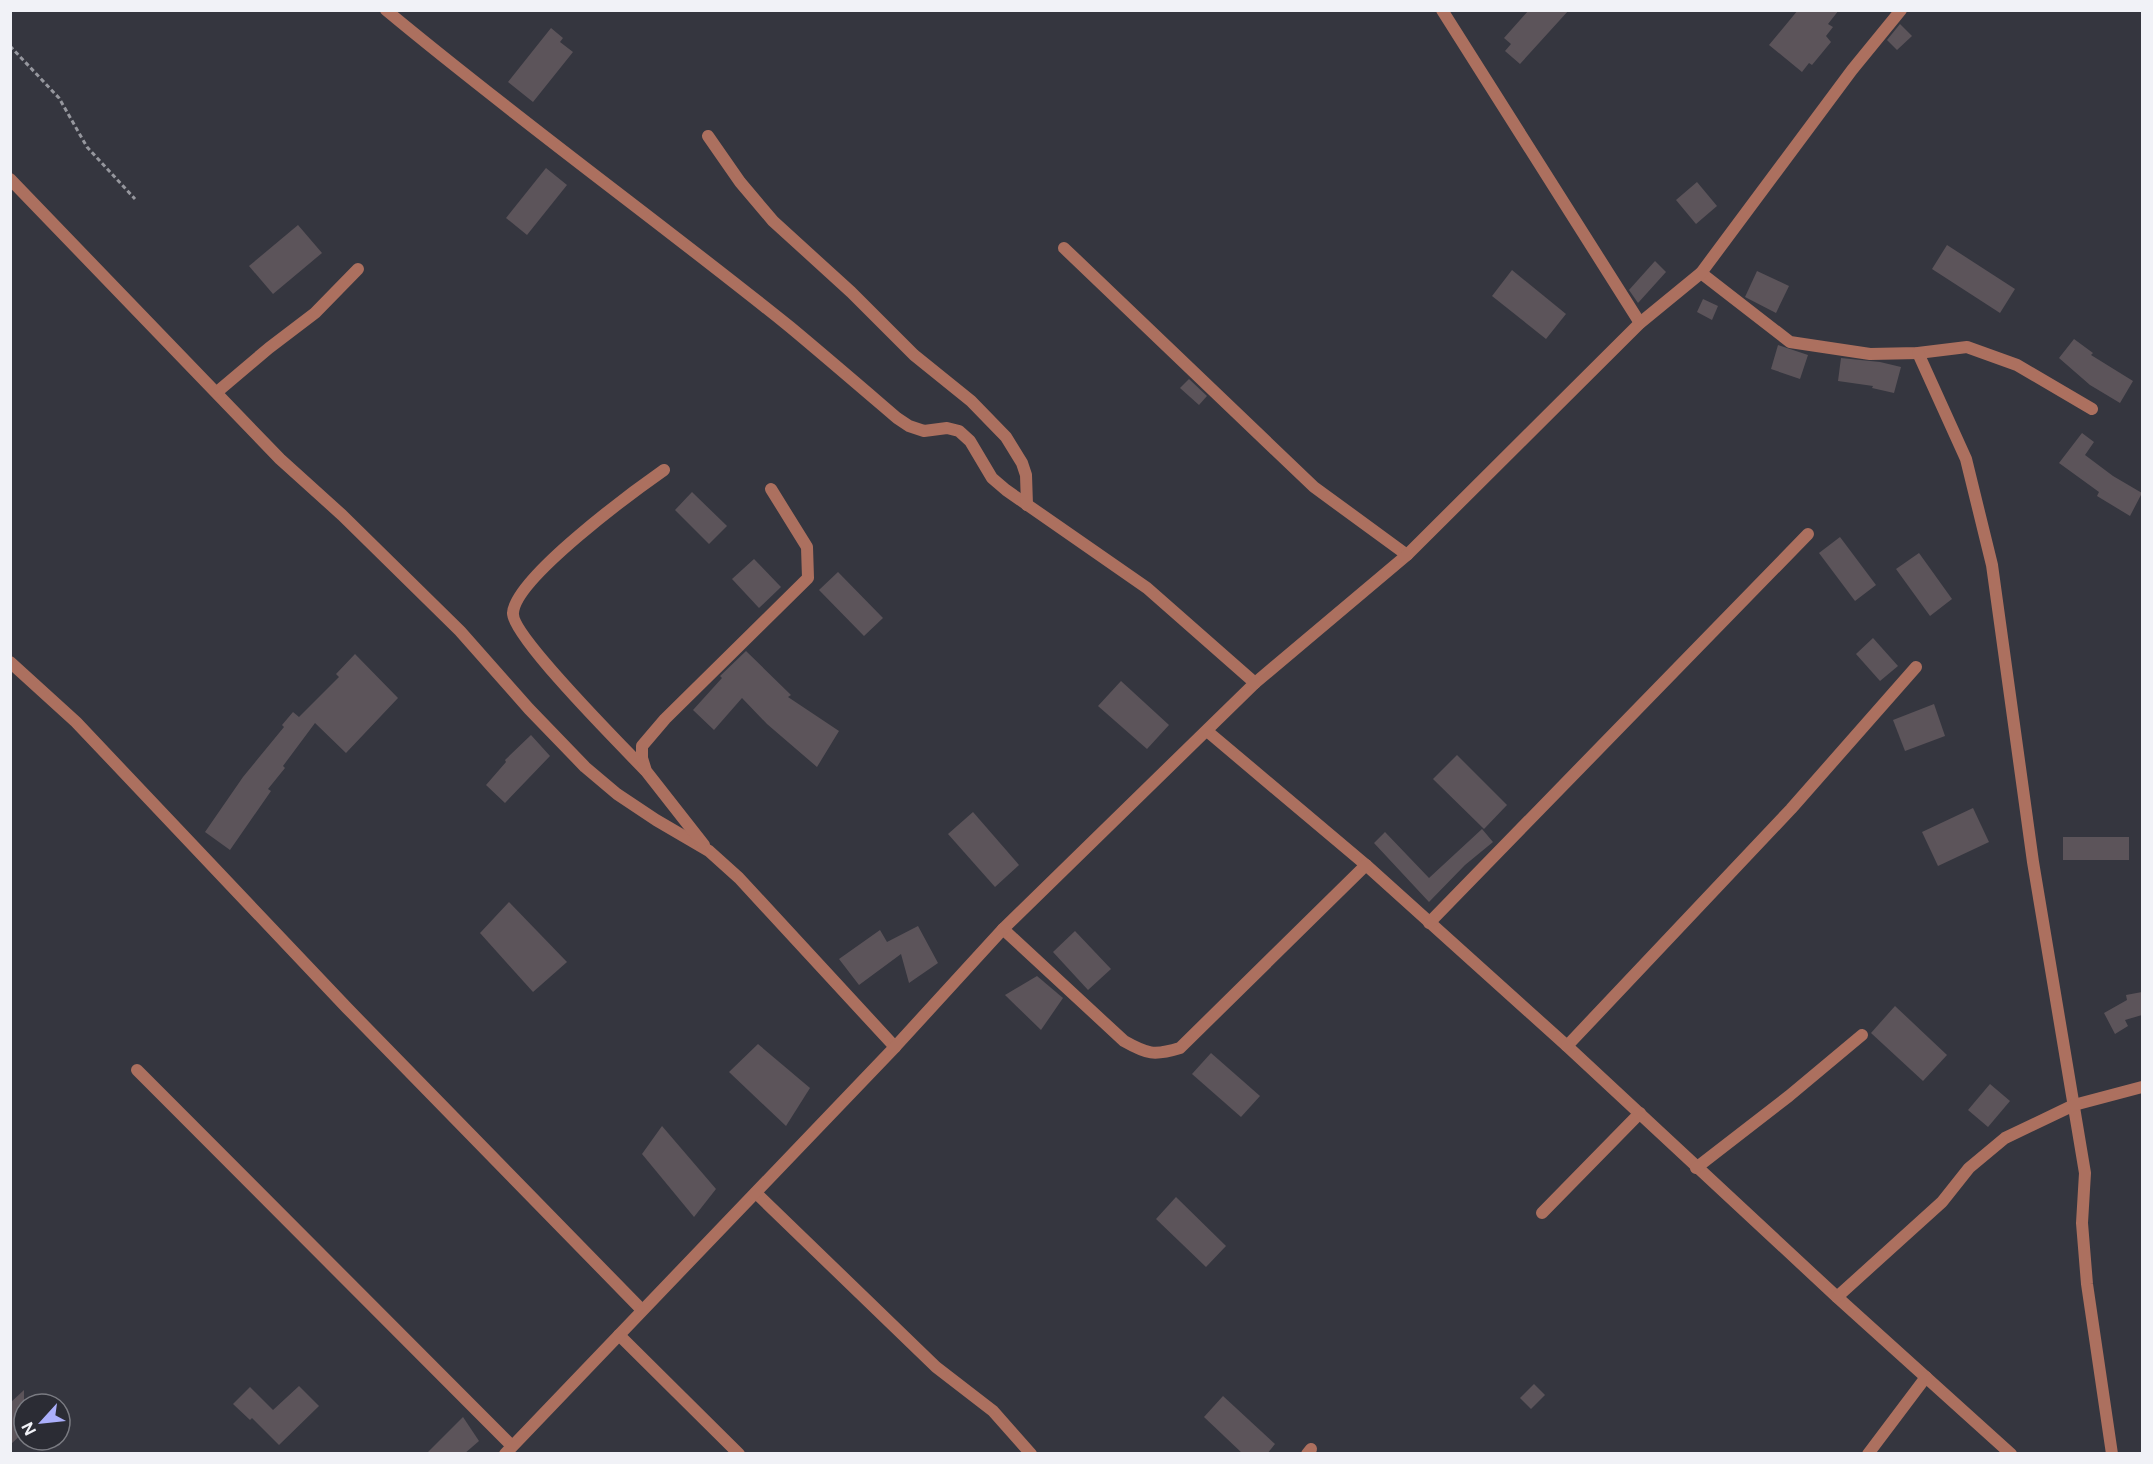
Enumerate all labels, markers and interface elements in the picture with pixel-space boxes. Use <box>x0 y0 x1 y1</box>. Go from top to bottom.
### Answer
north arrow <box>12 1392 72 1452</box>
text: N <box>18 1419 40 1438</box>

